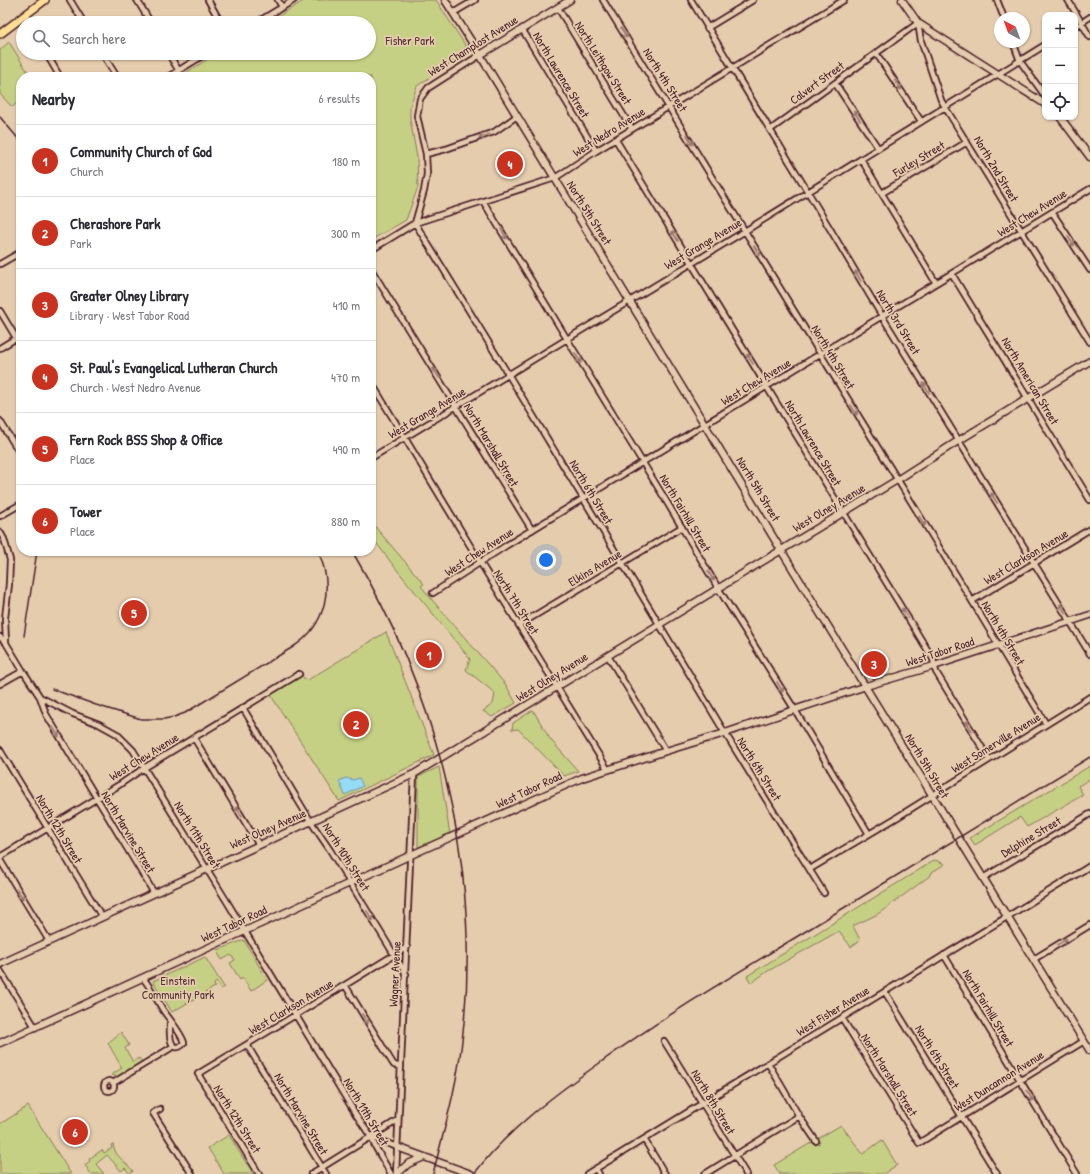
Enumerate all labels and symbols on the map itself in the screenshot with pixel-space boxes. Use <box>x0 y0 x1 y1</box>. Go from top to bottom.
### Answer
street label: West Champlost Avenue <box>424 11 521 80</box>
north arrow <box>994 12 1030 48</box>
street label: North Leithgow Street <box>571 18 636 108</box>
one-way arrow <box>620 27 628 38</box>
street label: North Lawrence Street <box>529 29 594 122</box>
park label: Fisher Park <box>384 32 435 49</box>
street label: North 4th Street <box>639 45 692 116</box>
street label: Calvert Street <box>786 57 848 108</box>
one-way arrow <box>894 79 902 91</box>
street label: West Nedro Avenue <box>569 102 648 161</box>
one-way arrow <box>853 110 861 121</box>
one-way arrow <box>478 132 490 140</box>
street label: North 2nd Street <box>970 133 1023 206</box>
one-way arrow <box>686 134 694 146</box>
street label: Furley Street <box>889 136 949 181</box>
pin: 4 <box>497 149 523 179</box>
street label: North 5th Street <box>563 177 616 249</box>
street label: West Chew Avenue <box>994 184 1070 241</box>
street label: West Grange Avenue <box>661 214 745 273</box>
one-way arrow <box>500 228 508 240</box>
one-way arrow <box>670 230 678 242</box>
one-way arrow <box>1067 235 1075 246</box>
one-way arrow <box>754 245 762 257</box>
one-way arrow <box>854 271 862 283</box>
street label: North 3rd Street <box>872 286 925 358</box>
street label: North 4th Street <box>808 321 860 393</box>
street label: North American Street <box>998 334 1064 428</box>
one-way arrow <box>574 352 582 363</box>
one-way arrow <box>745 353 753 365</box>
street label: West Chew Avenue <box>718 354 794 409</box>
one-way arrow <box>431 367 439 379</box>
one-way arrow <box>921 382 929 394</box>
street label: West Grange Avenue <box>385 383 469 442</box>
street label: North Lawrence Street <box>781 397 846 490</box>
street label: North Marshall Street <box>460 400 523 490</box>
one-way arrow <box>851 404 859 416</box>
street label: North 5th Street <box>732 453 785 525</box>
street label: North 6th Street <box>565 456 618 528</box>
street label: North Fairhill Street <box>656 471 716 556</box>
street label: West Olney Avenue <box>789 479 868 536</box>
one-way arrow <box>990 493 998 504</box>
one-way arrow <box>919 515 927 527</box>
street label: West Chew Avenue <box>441 523 517 580</box>
street label: West Clarkson Avenue <box>980 524 1071 589</box>
street label: Elkins Avenue <box>565 545 625 590</box>
your location <box>536 550 556 570</box>
street label: North 7th Street <box>490 566 544 638</box>
one-way arrow <box>707 570 715 581</box>
street label: North 4th Street <box>978 597 1030 669</box>
pin: 5 <box>121 598 147 628</box>
one-way arrow <box>1058 603 1066 615</box>
one-way arrow <box>901 608 909 619</box>
street label: West Tabor Road <box>904 632 976 671</box>
pin: 1 <box>416 640 442 670</box>
street label: West Olney Avenue <box>512 648 591 706</box>
pin: 3 <box>861 649 887 679</box>
one-way arrow <box>776 681 784 692</box>
street label: West Somerville Avenue <box>948 708 1044 777</box>
pin: 2 <box>343 709 369 739</box>
one-way arrow <box>964 720 972 732</box>
one-way arrow <box>53 726 61 738</box>
street label: West Chew Avenue <box>106 728 182 785</box>
street label: North 5th Street <box>901 730 954 802</box>
street label: North 6th Street <box>733 734 786 805</box>
street label: West Tabor Road <box>493 767 565 812</box>
street label: North Marvine Street <box>97 788 160 877</box>
street label: North 12th Street <box>32 791 87 867</box>
street label: North 11th Street <box>170 798 225 872</box>
street label: West Olney Avenue <box>227 804 309 853</box>
one-way arrow <box>234 806 242 818</box>
street label: Delphine Street <box>997 811 1065 861</box>
street label: North 10th Street <box>319 819 375 895</box>
one-way arrow <box>17 888 25 900</box>
street label: West Tabor Road <box>198 901 270 946</box>
one-way arrow <box>366 910 374 921</box>
one-way arrow <box>1056 938 1068 946</box>
street label: Wagner Avenue <box>384 941 405 1007</box>
street label: North Fairhill Street <box>959 966 1019 1051</box>
park label: Einstein Community Park <box>142 972 214 1003</box>
street label: West Clarkson Avenue <box>245 974 336 1039</box>
street label: West Fisher Avenue <box>793 981 873 1040</box>
one-way arrow <box>362 1013 370 1025</box>
street label: North 6th Street <box>911 1022 964 1093</box>
street label: North Marshall Street <box>857 1030 922 1120</box>
street label: West Duncannon Avenue <box>950 1046 1047 1115</box>
street label: North 8th Street <box>687 1066 740 1138</box>
street label: North Marvine Street <box>270 1070 333 1159</box>
street label: North 11th Street <box>339 1075 394 1150</box>
street label: North 12th Street <box>210 1081 266 1157</box>
one-way arrow <box>1027 1090 1035 1102</box>
pin: 6 <box>62 1117 88 1147</box>

